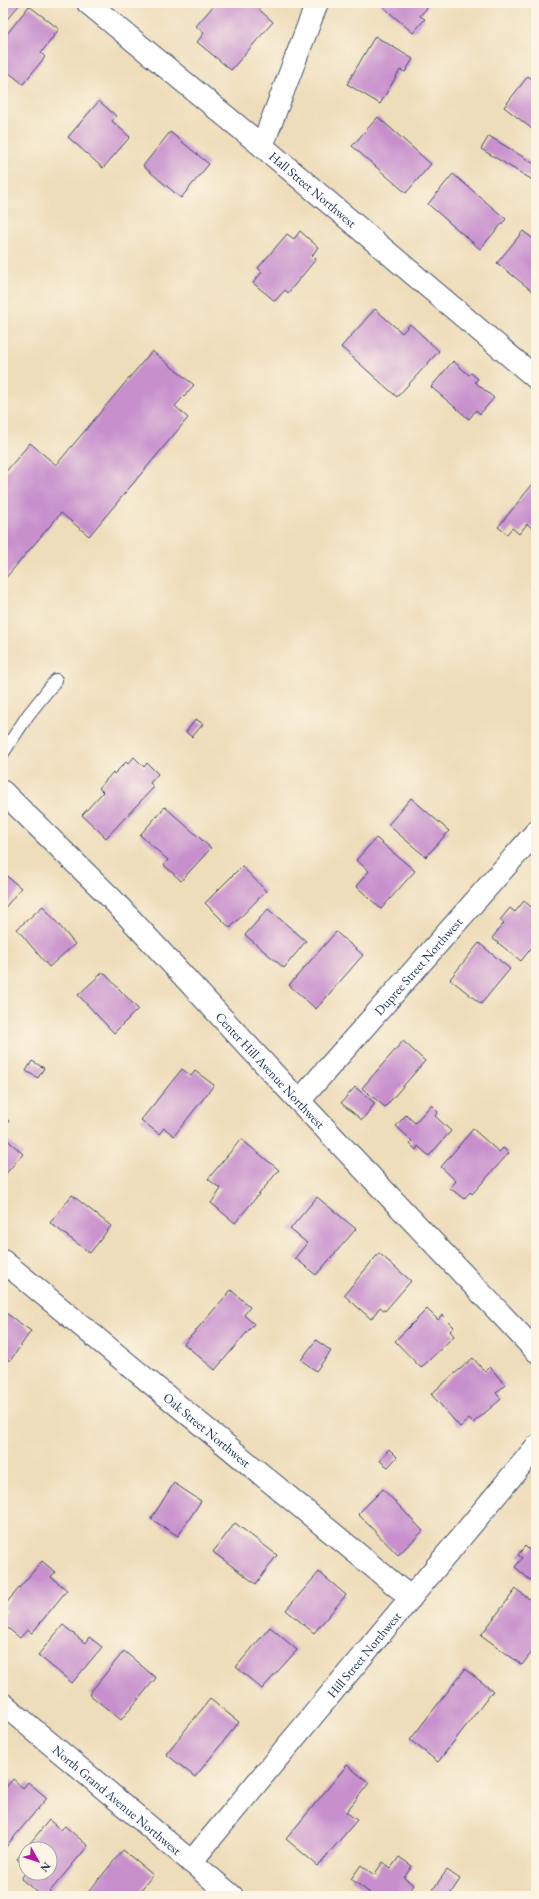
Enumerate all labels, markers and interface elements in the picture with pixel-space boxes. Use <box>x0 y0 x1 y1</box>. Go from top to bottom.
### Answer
street label: Hall Street Northwest <box>265 148 360 231</box>
street label: Dupree Street Northwest <box>371 914 466 1019</box>
street label: Center Hill Avenue Northwest <box>212 1008 329 1132</box>
street label: Oak Street Northwest <box>160 1389 254 1471</box>
street label: Hill Street Northwest <box>323 1608 405 1701</box>
street label: North Grand Avenue Northwest <box>49 1741 185 1859</box>
north arrow <box>18 1841 58 1881</box>
text: N <box>37 1859 54 1875</box>

